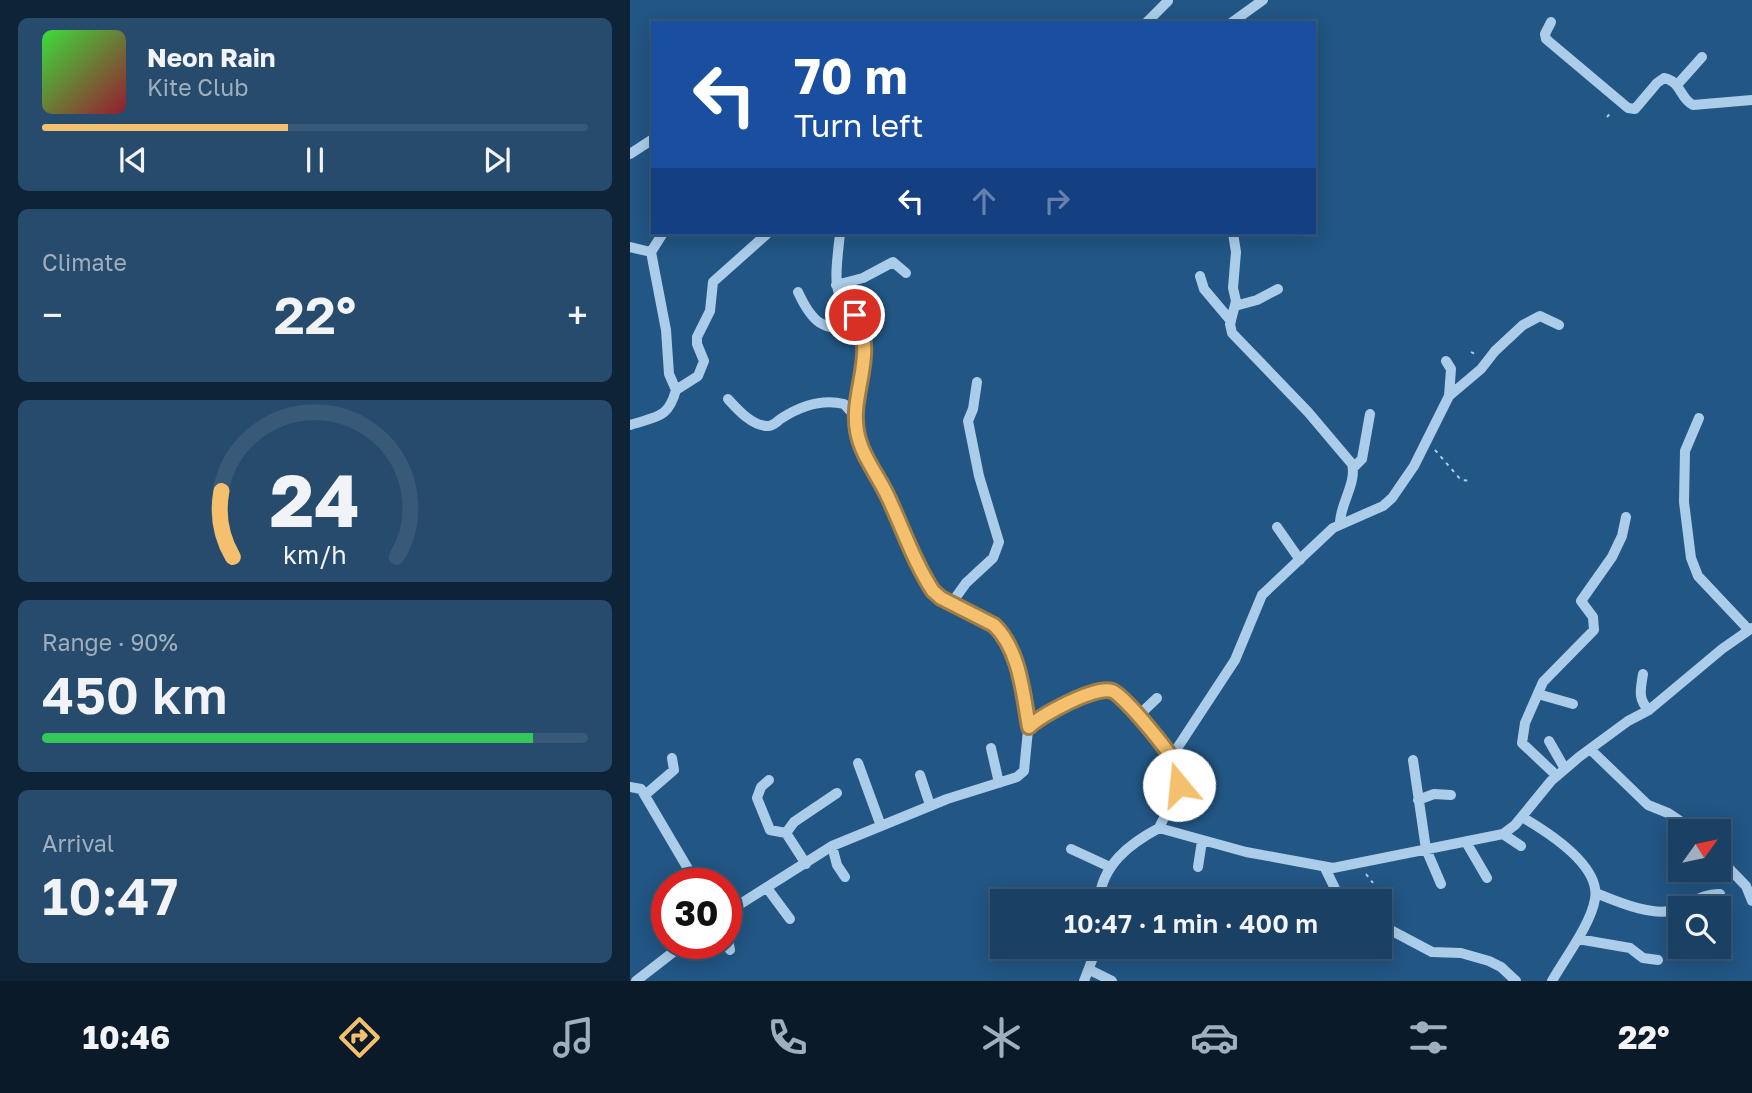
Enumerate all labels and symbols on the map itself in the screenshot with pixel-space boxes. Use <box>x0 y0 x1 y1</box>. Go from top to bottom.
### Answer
pin <box>825 285 885 345</box>
position arrow <box>1142 748 1216 822</box>
north arrow <box>1668 819 1731 882</box>
speed limit sign: 30 <box>651 868 742 959</box>

